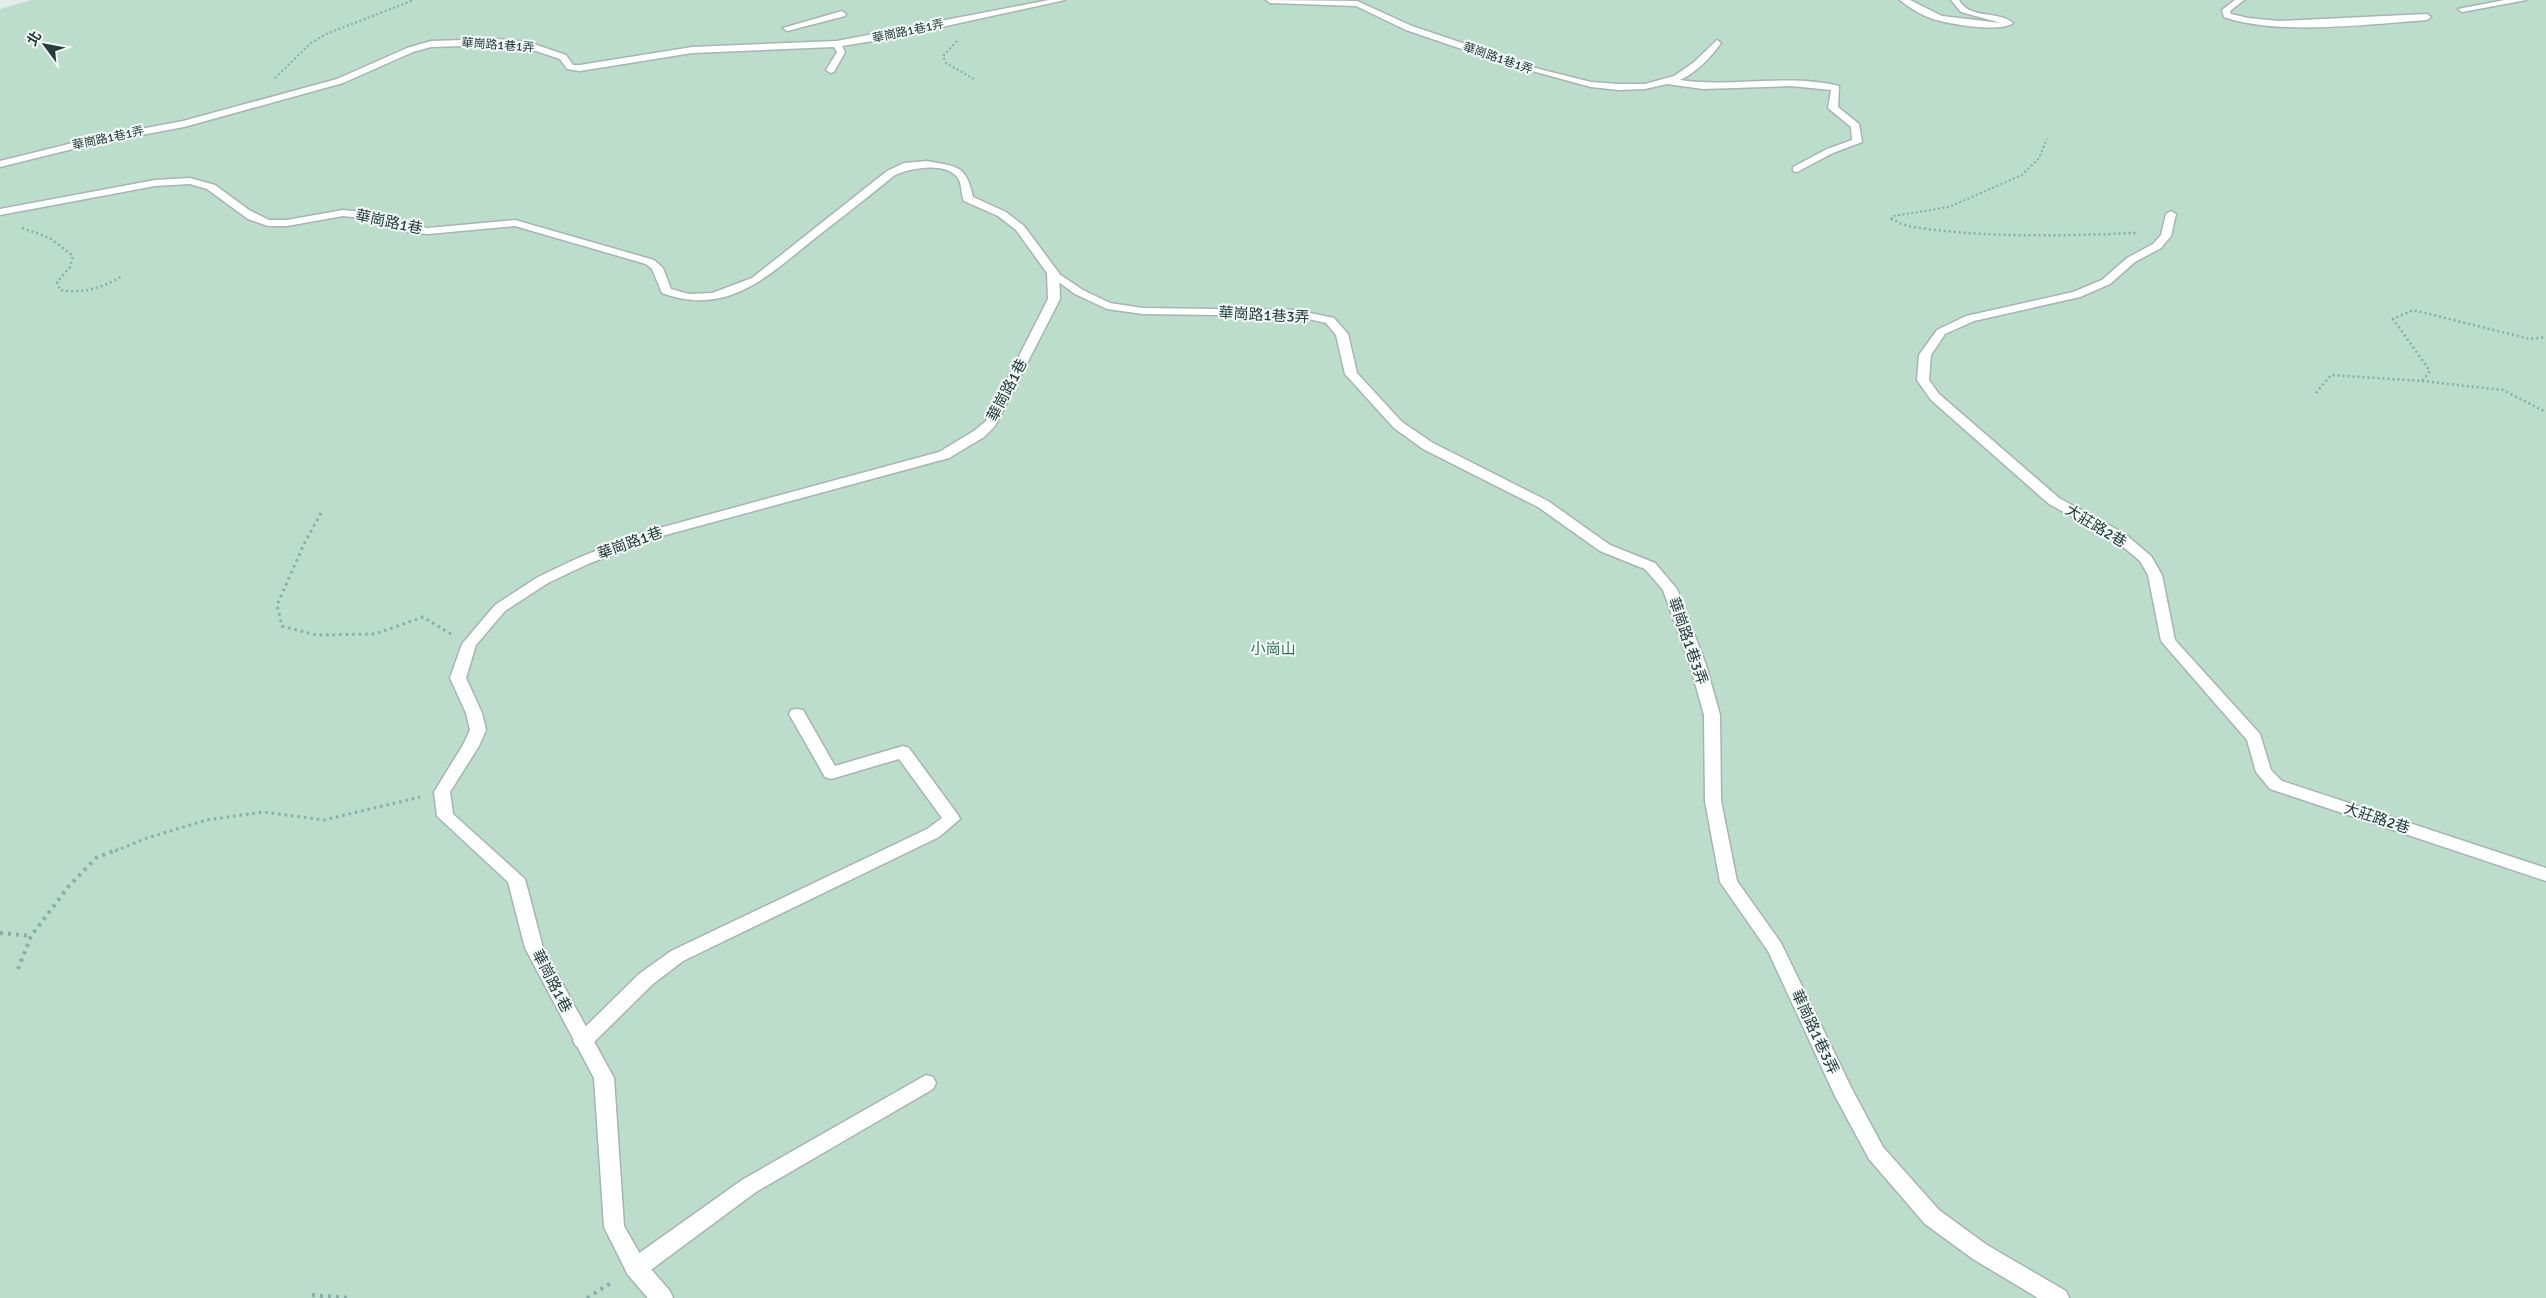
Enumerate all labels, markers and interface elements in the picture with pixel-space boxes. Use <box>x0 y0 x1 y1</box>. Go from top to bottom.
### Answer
street label: 華崗路1巷1弄 <box>871 17 945 46</box>
north arrow <box>20 20 70 70</box>
text: 北 <box>23 28 45 49</box>
street label: 華崗路1巷1弄 <box>461 35 535 56</box>
street label: 華崗路1巷1弄 <box>1461 40 1535 77</box>
street label: 華崗路1巷1弄 <box>71 124 145 153</box>
street label: 華崗路1巷 <box>354 206 424 238</box>
street label: 華崗路1巷3弄 <box>1218 304 1310 326</box>
street label: 華崗路1巷 <box>983 356 1031 424</box>
street label: 大莊路2巷 <box>2062 501 2130 551</box>
street label: 華崗路1巷 <box>595 523 665 563</box>
street label: 華崗路1巷3弄 <box>1665 595 1711 687</box>
park label: 小崗山 <box>1250 640 1296 658</box>
street label: 大莊路2巷 <box>2342 799 2412 837</box>
street label: 華崗路1巷 <box>529 947 575 1015</box>
street label: 華崗路1巷3弄 <box>1788 987 1842 1077</box>

